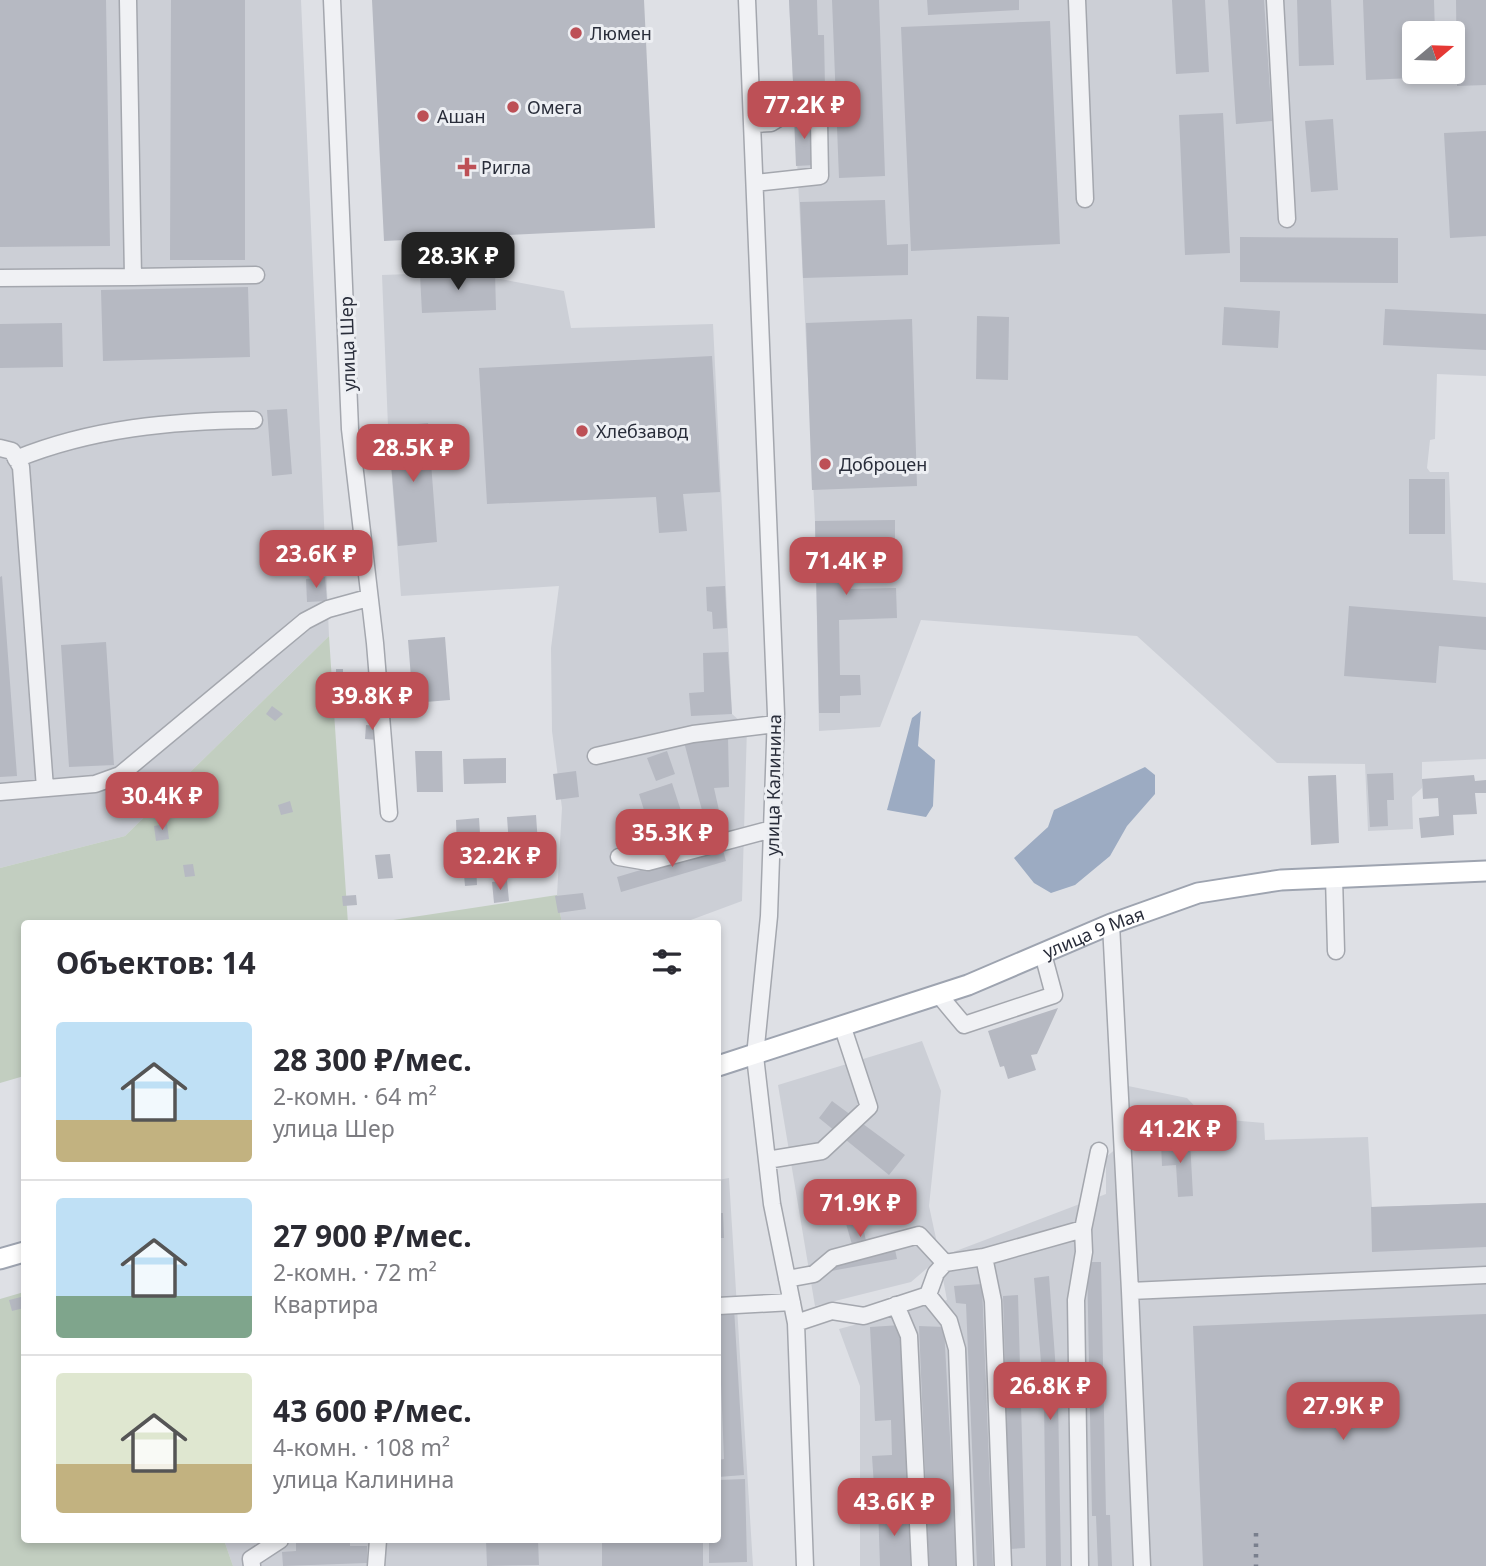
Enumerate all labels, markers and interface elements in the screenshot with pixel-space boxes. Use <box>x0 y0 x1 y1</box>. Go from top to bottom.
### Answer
place label: Люмен <box>590 21 652 45</box>
north arrow <box>1402 21 1465 84</box>
map controls <box>1402 21 1465 84</box>
marker: Люмен <box>568 25 584 41</box>
pin: 77.2K ₽ <box>739 82 869 141</box>
text: 77.2K ₽ <box>764 88 844 120</box>
place label: Омега <box>527 95 582 119</box>
marker: Омега <box>505 99 521 115</box>
place label: Ашан <box>437 104 486 128</box>
marker: Ашан <box>415 108 431 124</box>
place label: Ригла <box>481 155 531 179</box>
marker: Ригла <box>459 159 475 175</box>
pin: 28.3K ₽ <box>393 232 523 292</box>
text: 28.3K ₽ <box>418 239 498 271</box>
street label: улица Шер <box>333 296 361 392</box>
place label: Хлебзавод <box>596 419 688 443</box>
marker: Хлебзавод <box>574 423 590 439</box>
pin: 28.5K ₽ <box>348 424 478 484</box>
text: 28.5K ₽ <box>373 431 453 463</box>
place label: Доброцен <box>839 452 927 476</box>
marker: Доброцен <box>817 456 833 472</box>
pin: 23.6K ₽ <box>251 530 381 590</box>
text: 23.6K ₽ <box>276 537 356 569</box>
pin: 71.4K ₽ <box>781 538 911 597</box>
text: 71.4K ₽ <box>806 544 886 576</box>
pin: 39.8K ₽ <box>307 672 437 732</box>
text: 39.8K ₽ <box>332 679 412 711</box>
street label: улица Калинина <box>760 714 786 856</box>
pin: 30.4K ₽ <box>97 772 227 832</box>
text: 30.4K ₽ <box>122 779 202 811</box>
pin: 35.3K ₽ <box>607 810 737 869</box>
text: 35.3K ₽ <box>632 816 712 848</box>
pin: 32.2K ₽ <box>435 832 565 892</box>
text: 32.2K ₽ <box>460 839 540 871</box>
street label: улица 9 Мая <box>1039 901 1148 964</box>
text: Объектов: 14 <box>56 942 256 983</box>
icon: filters <box>648 943 686 981</box>
text: 28 300 ₽/мес. <box>273 1039 472 1080</box>
icon: home <box>112 1050 196 1134</box>
text: 2-комн. · 64 m² <box>273 1080 437 1112</box>
pin: 41.2K ₽ <box>1115 1106 1245 1165</box>
text: улица Шер <box>273 1112 395 1144</box>
text: 41.2K ₽ <box>1140 1112 1220 1144</box>
pin: 71.9K ₽ <box>795 1180 925 1239</box>
text: 71.9K ₽ <box>820 1186 900 1218</box>
text: 27 900 ₽/мес. <box>273 1215 472 1256</box>
icon: home <box>112 1226 196 1310</box>
text: 2-комн. · 72 m² <box>273 1256 437 1288</box>
text: Квартира <box>273 1288 379 1320</box>
pin: 26.8K ₽ <box>985 1362 1115 1422</box>
text: 26.8K ₽ <box>1010 1369 1090 1401</box>
pin: 27.9K ₽ <box>1278 1382 1408 1442</box>
text: 27.9K ₽ <box>1303 1389 1383 1421</box>
text: 43 600 ₽/мес. <box>273 1390 472 1431</box>
icon: home <box>112 1401 196 1485</box>
text: 4-комн. · 108 m² <box>273 1431 450 1463</box>
text: улица Калинина <box>273 1463 454 1495</box>
pin: 43.6K ₽ <box>829 1478 959 1538</box>
text: 43.6K ₽ <box>854 1485 934 1517</box>

